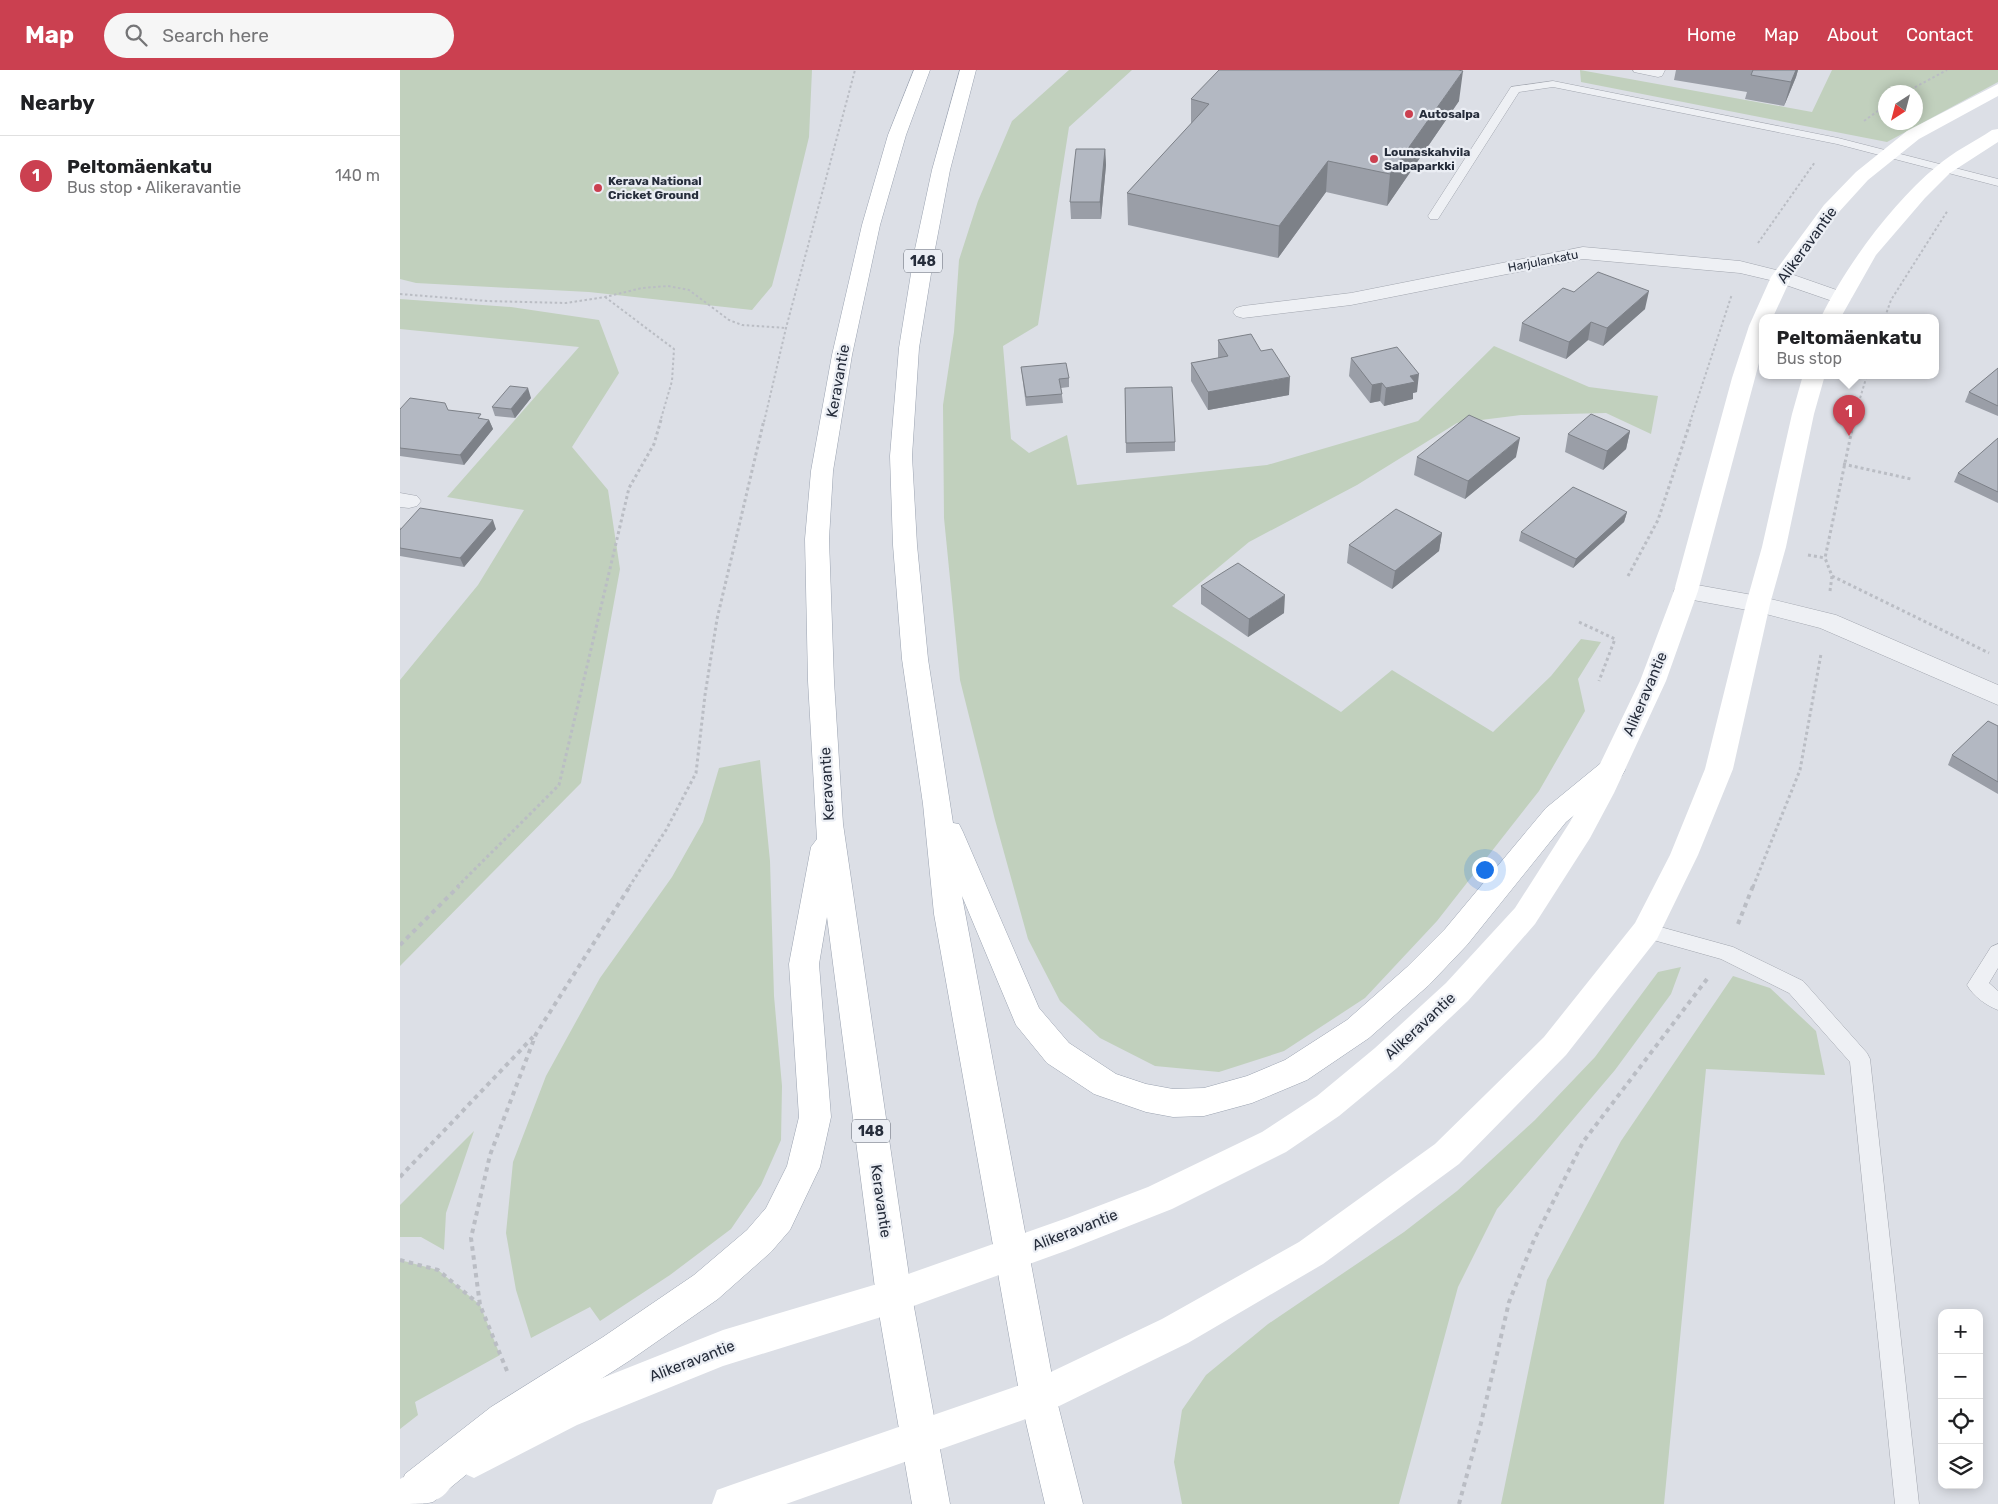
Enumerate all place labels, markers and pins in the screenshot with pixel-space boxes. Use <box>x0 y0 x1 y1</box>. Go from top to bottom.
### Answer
place label: Autosalpa <box>1419 107 1480 121</box>
marker: Autosalpa <box>1403 108 1415 120</box>
place label: Lounaskahvila Salpaparkki <box>1384 145 1470 173</box>
marker: Lounaskahvila Salpaparkki <box>1368 153 1380 165</box>
place label: Kerava National Cricket Ground <box>608 174 702 202</box>
marker: Kerava National Cricket Ground <box>592 182 604 194</box>
pin: 1 <box>1833 395 1865 436</box>

